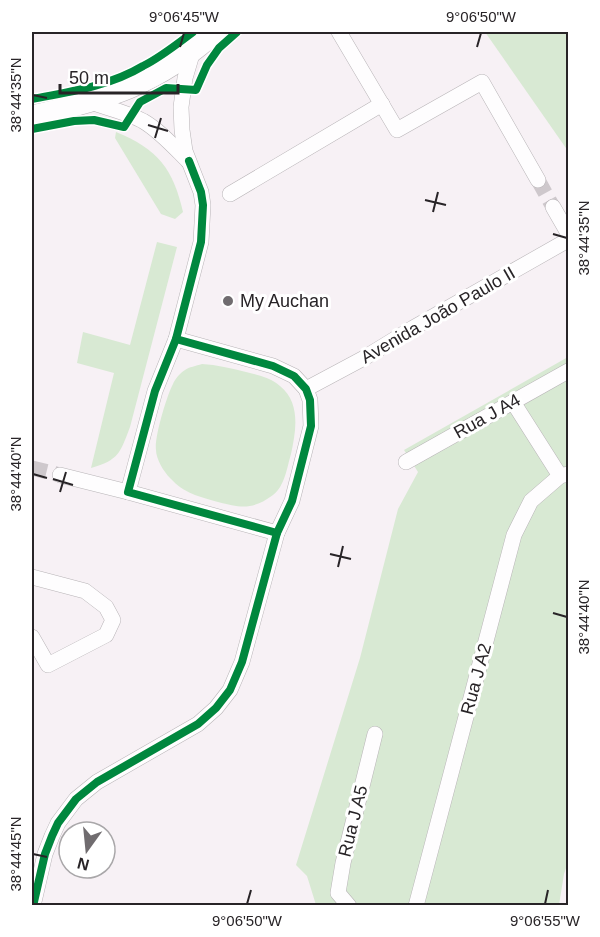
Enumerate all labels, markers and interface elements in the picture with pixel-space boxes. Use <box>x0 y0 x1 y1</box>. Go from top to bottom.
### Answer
text: 9°06'45"W <box>149 8 220 25</box>
text: 9°06'50"W <box>446 8 517 25</box>
text: 38°44'35"N <box>7 57 24 133</box>
scale bar <box>60 57 178 95</box>
text: 50 m <box>69 68 109 88</box>
text: 38°44'35"N <box>575 200 592 276</box>
street label: Avenida João Paulo II <box>357 263 519 367</box>
place label: My Auchan <box>240 291 329 311</box>
marker: My Auchan <box>221 294 235 308</box>
street label: Rua J A4 <box>450 390 524 442</box>
text: 38°44'40"N <box>7 436 24 512</box>
text: 38°44'40"N <box>575 579 592 655</box>
street label: Rua J A2 <box>457 641 495 717</box>
street label: Rua J A5 <box>334 783 372 859</box>
text: 38°44'45"N <box>7 816 24 892</box>
north arrow <box>57 820 117 880</box>
text: N <box>75 854 91 874</box>
text: 9°06'50"W <box>212 912 283 929</box>
text: 9°06'55"W <box>510 912 581 929</box>

